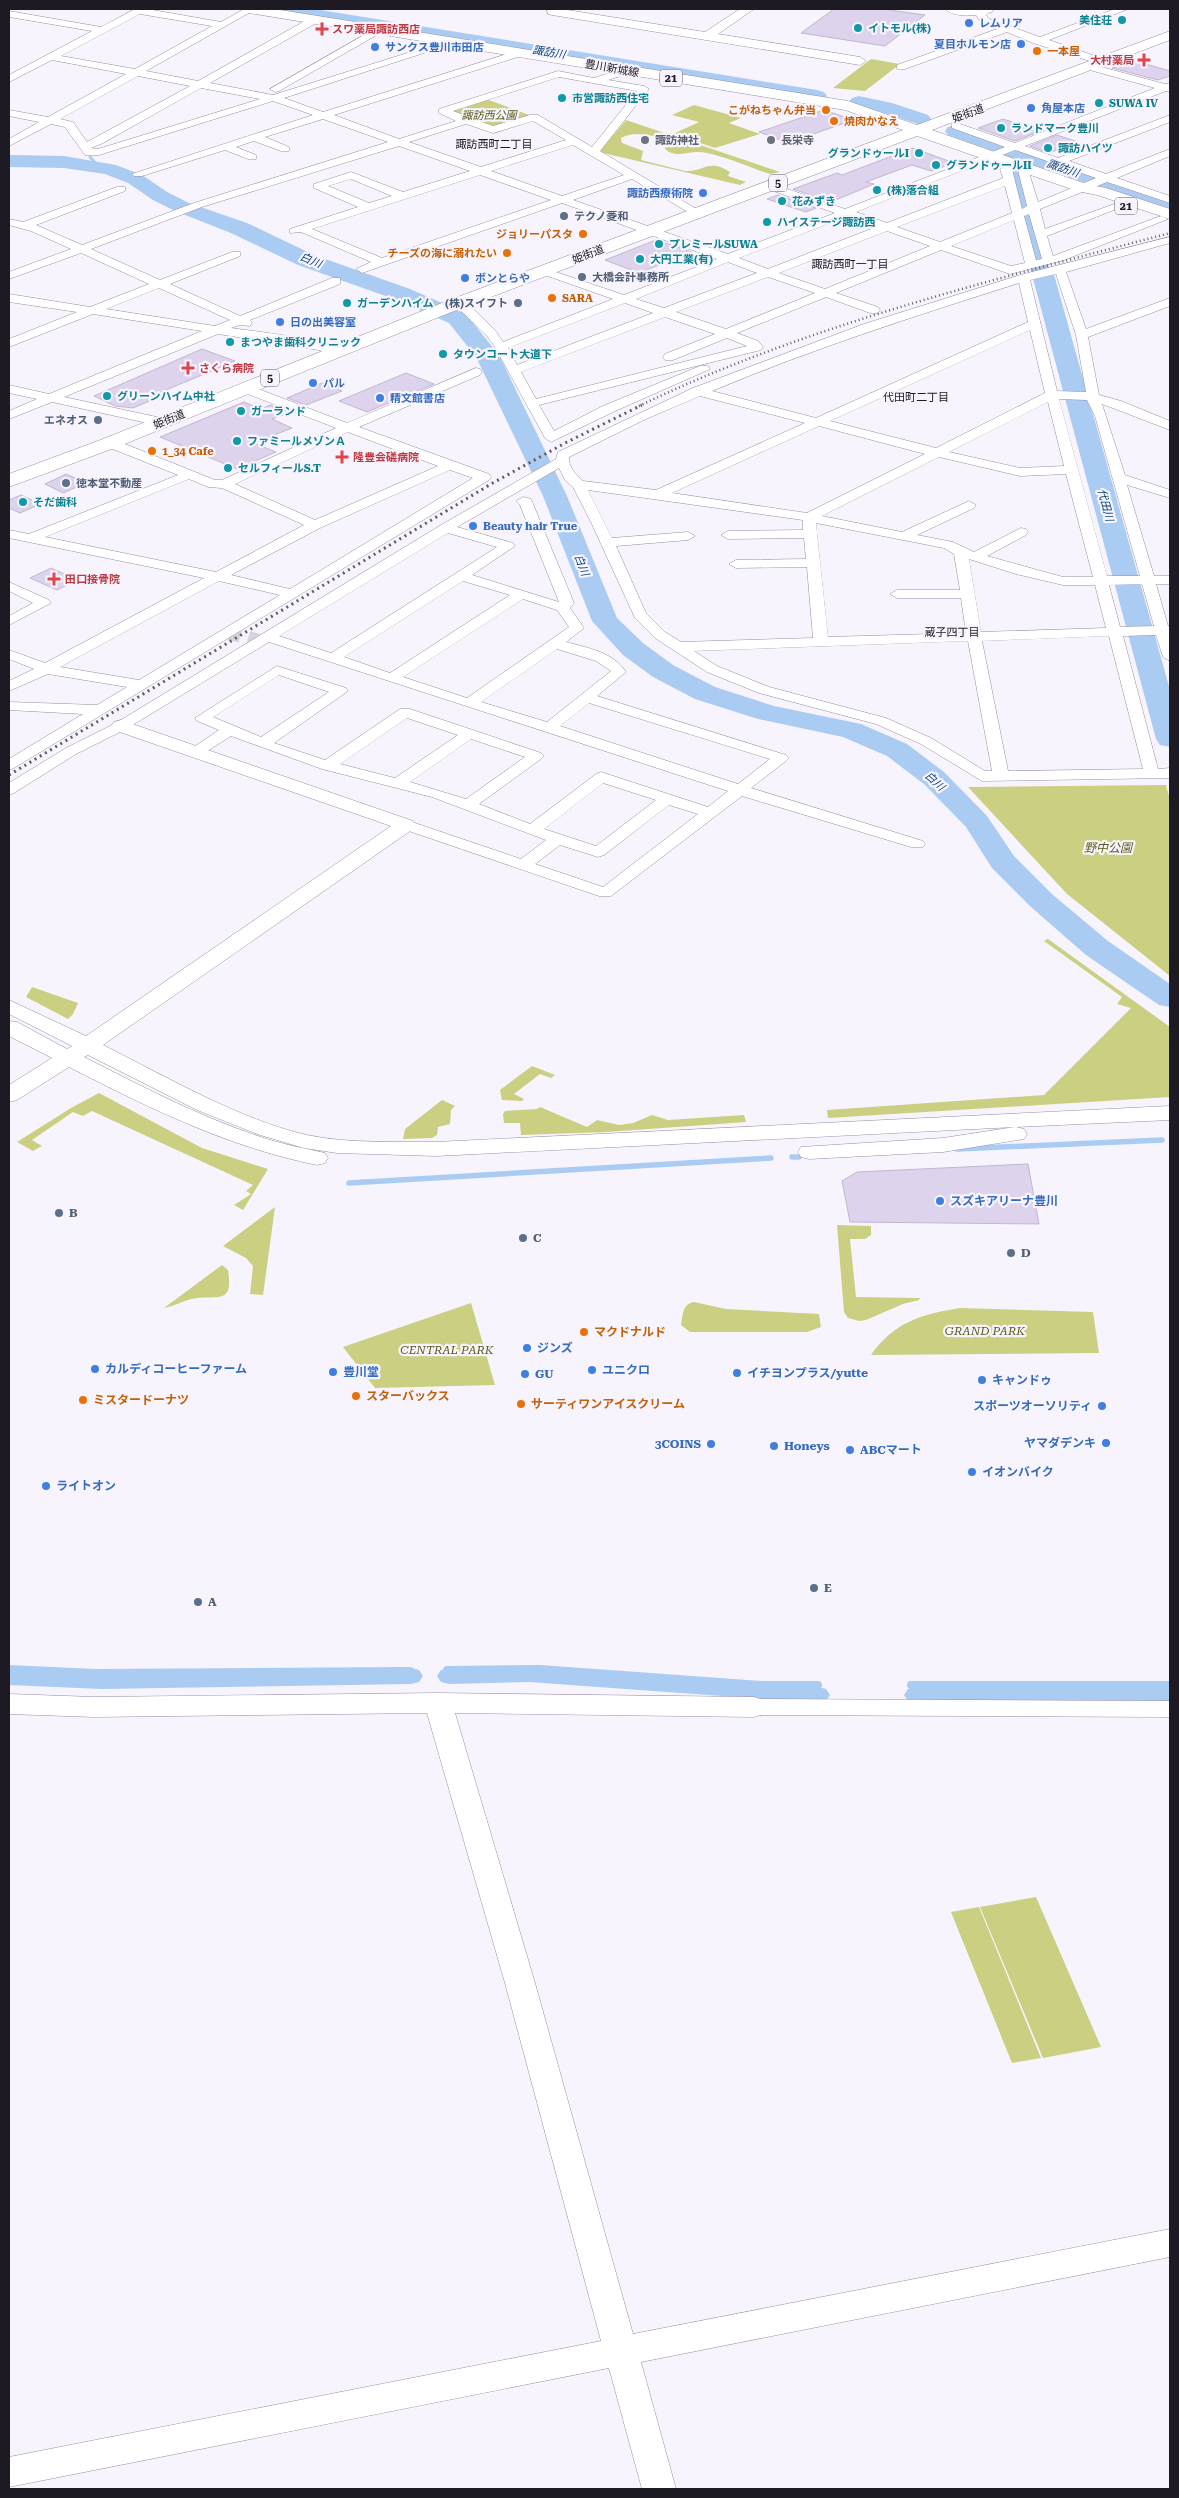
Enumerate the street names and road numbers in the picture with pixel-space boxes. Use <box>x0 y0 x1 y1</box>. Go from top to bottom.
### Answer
street label: 豊川新城線 <box>584 57 640 80</box>
road number: 21 <box>660 70 682 86</box>
street label: 姫街道 <box>950 102 986 125</box>
road number: 5 <box>769 174 787 192</box>
road number: 21 <box>1115 198 1137 215</box>
street label: 姫街道 <box>570 242 606 266</box>
road number: 5 <box>261 369 279 386</box>
street label: 姫街道 <box>151 407 187 432</box>

